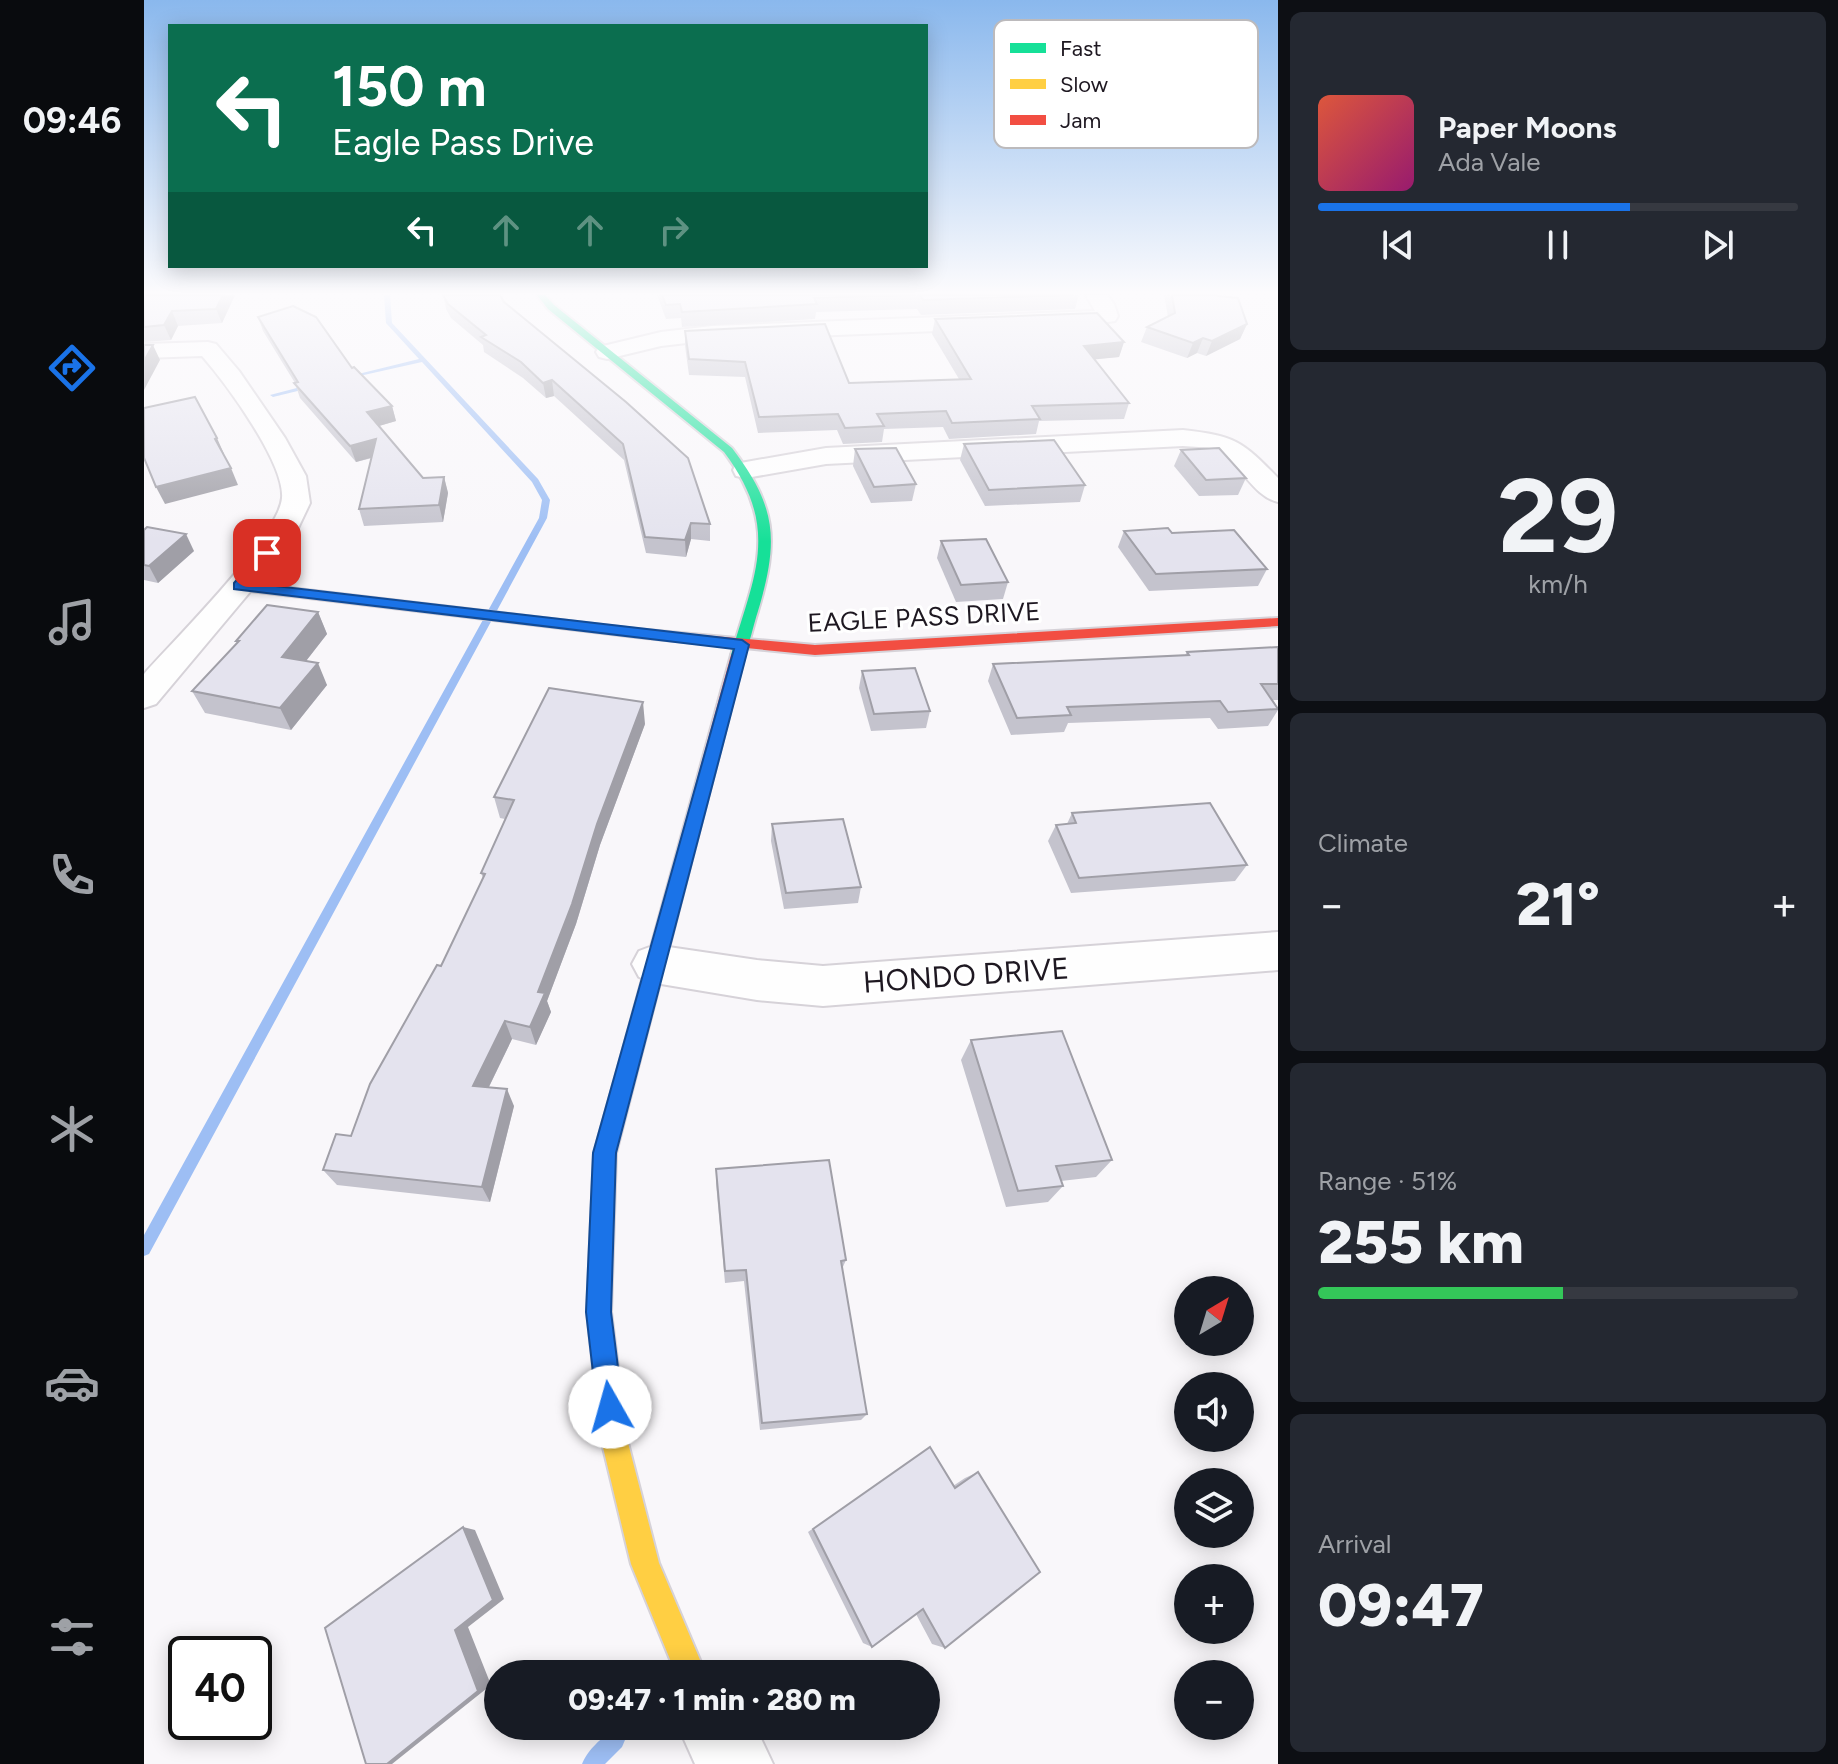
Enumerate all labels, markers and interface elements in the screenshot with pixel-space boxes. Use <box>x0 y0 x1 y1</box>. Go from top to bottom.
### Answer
legend <box>994 20 1258 148</box>
text: Fast <box>1060 35 1102 62</box>
text: 150 m <box>332 53 487 120</box>
icon: left <box>200 56 304 160</box>
text: Slow <box>1060 71 1109 98</box>
text: 09:46 <box>23 99 121 142</box>
text: Jam <box>1060 107 1101 134</box>
text: Paper Moons <box>1438 109 1617 146</box>
text: Eagle Pass Drive <box>332 121 594 164</box>
text: Ada Vale <box>1438 146 1541 178</box>
icon: left <box>400 208 444 252</box>
icon: ahead <box>484 208 528 252</box>
icon: ahead <box>568 208 612 252</box>
icon: right <box>652 208 696 252</box>
icon: previous <box>1376 223 1420 267</box>
icon: pause <box>1536 223 1580 267</box>
icon: next <box>1696 223 1740 267</box>
icon: directions <box>44 340 100 396</box>
text: 29 <box>1498 453 1618 578</box>
pin <box>233 519 301 587</box>
icon: arrive <box>245 531 289 575</box>
text: km/h <box>1528 568 1588 600</box>
icon: music <box>44 594 100 650</box>
street label: EAGLE PASS DRIVE <box>807 595 1041 639</box>
text: Climate <box>1318 827 1408 859</box>
icon: phone <box>44 847 100 903</box>
text: 21° <box>1516 868 1600 940</box>
text: − <box>1318 878 1345 931</box>
text: + <box>1771 878 1798 931</box>
street label: HONDO DRIVE <box>862 949 1070 1001</box>
icon: climate <box>44 1101 100 1157</box>
text: Range · 51% <box>1318 1165 1457 1197</box>
text: 255 km <box>1318 1206 1524 1278</box>
north arrow <box>1174 1276 1254 1356</box>
map controls <box>1174 1276 1254 1740</box>
icon: car <box>44 1355 100 1411</box>
position arrow <box>568 1365 652 1449</box>
button: sound <box>1174 1372 1254 1452</box>
button: layers <box>1174 1468 1254 1548</box>
text: Arrival <box>1318 1528 1391 1560</box>
button: + <box>1174 1564 1254 1644</box>
text: 09:47 <box>1318 1569 1484 1641</box>
icon: filters <box>44 1609 100 1665</box>
speed limit sign: 40 <box>168 1636 272 1740</box>
button: − <box>1174 1660 1254 1740</box>
text: 09:47 · 1 min · 280 m <box>568 1681 856 1718</box>

